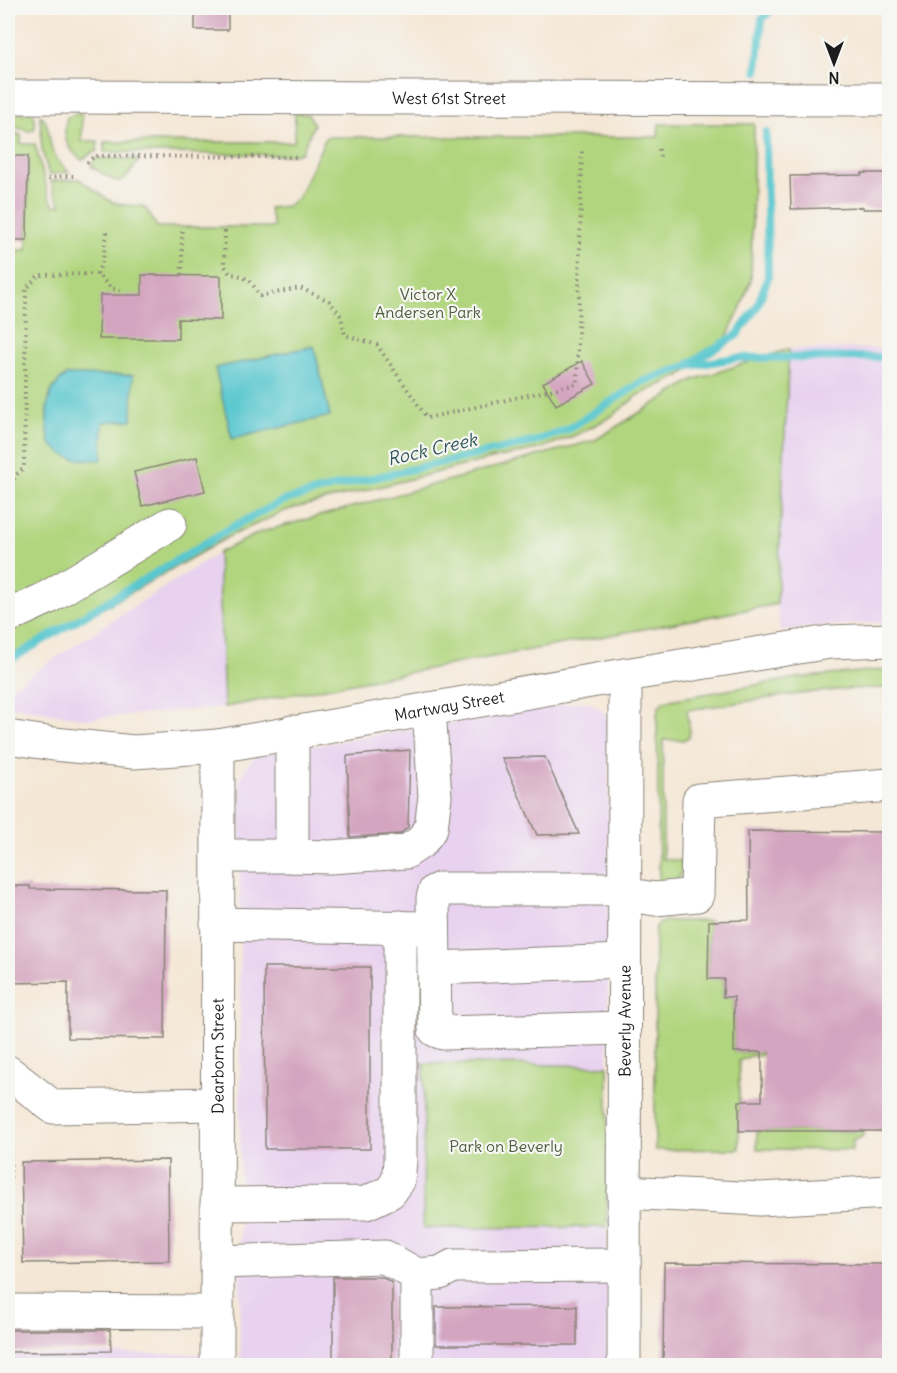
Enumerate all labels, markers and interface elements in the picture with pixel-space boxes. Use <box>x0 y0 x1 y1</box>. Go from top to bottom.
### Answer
north arrow <box>804 33 864 93</box>
text: N <box>828 68 840 88</box>
street label: West 61st Street <box>392 88 507 108</box>
park label: Victor X Andersen Park <box>375 284 481 322</box>
water label: Rock Creek <box>385 427 481 470</box>
street label: Martway Street <box>393 686 506 725</box>
street label: Beverly Avenue <box>614 965 635 1077</box>
street label: Dearborn Street <box>207 997 228 1114</box>
park label: Park on Beverly <box>449 1136 563 1156</box>

